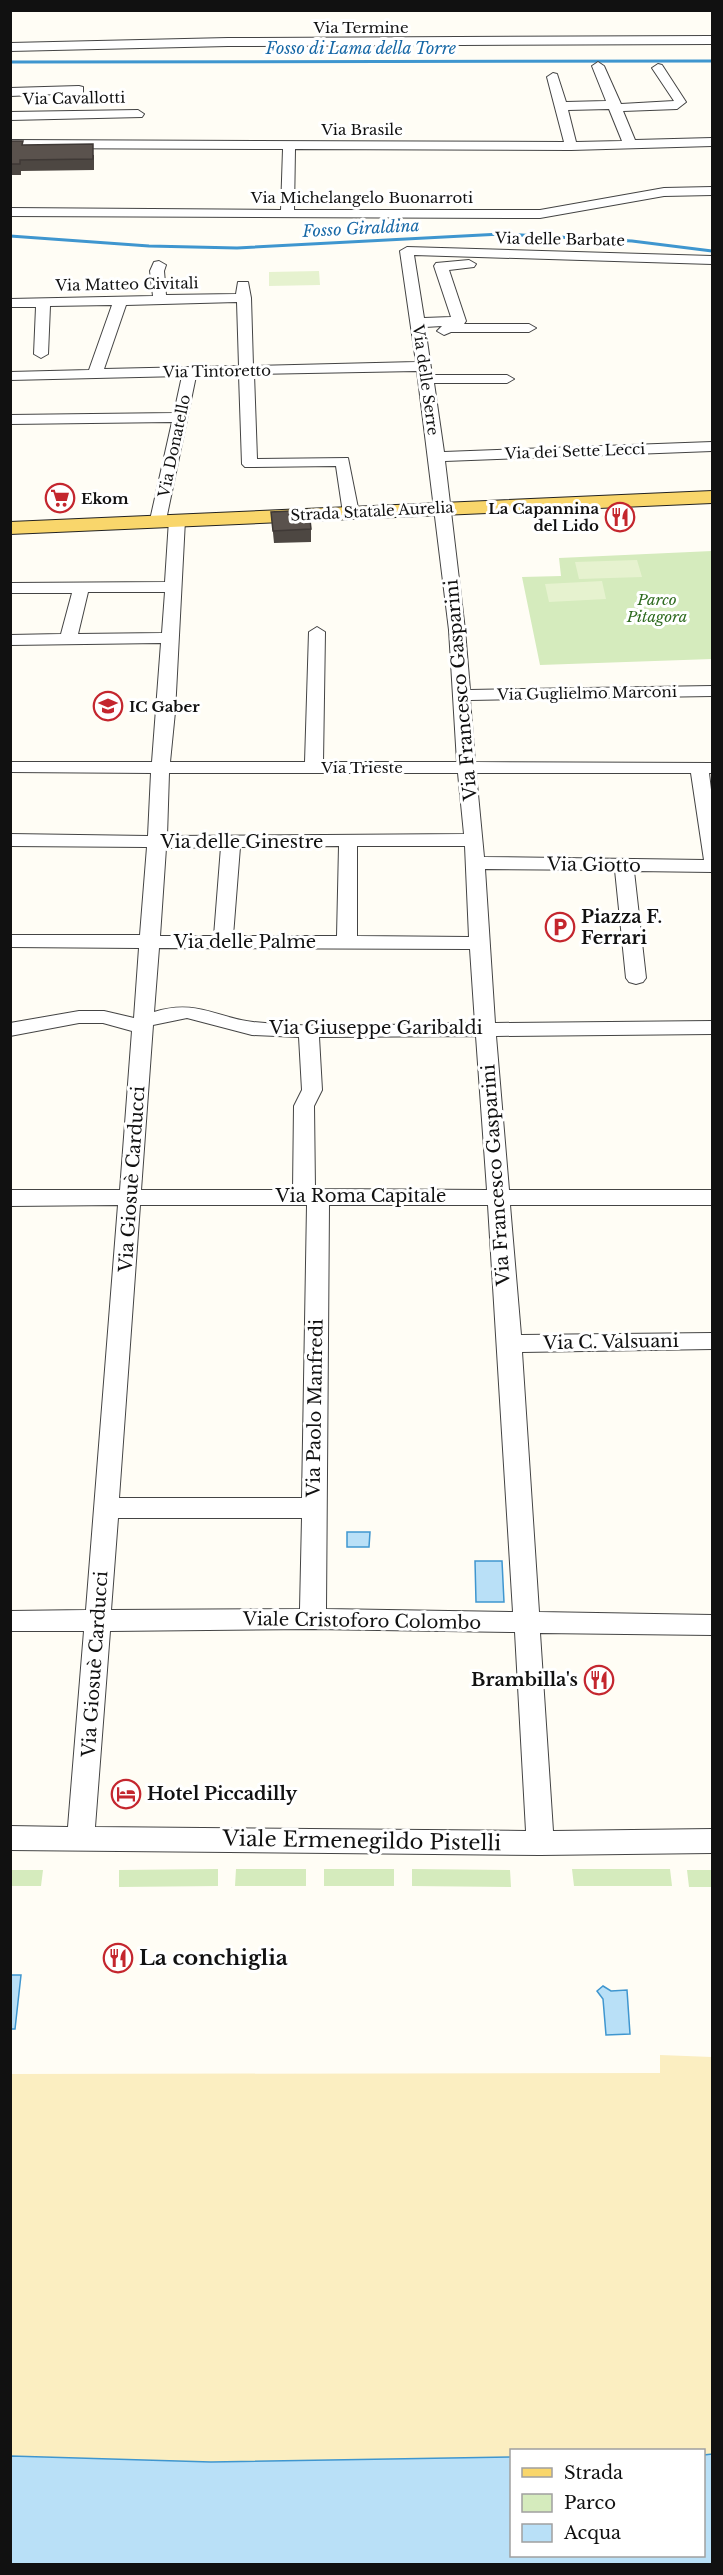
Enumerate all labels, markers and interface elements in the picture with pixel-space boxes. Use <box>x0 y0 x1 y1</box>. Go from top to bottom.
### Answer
street label: Via Termine <box>312 18 409 37</box>
water label: Fosso di Lama della Torre <box>265 38 457 58</box>
street label: Via Cavallotti <box>22 88 125 108</box>
street label: Via Brasile <box>320 120 403 139</box>
street label: Via Michelangelo Buonarroti <box>250 188 473 207</box>
water label: Fosso Giraldina <box>301 215 420 241</box>
street label: Via delle Barbate <box>494 228 625 250</box>
street label: Via Matteo Civitali <box>54 273 199 295</box>
street label: Via delle Serre <box>409 322 443 437</box>
street label: Via Tintoretto <box>162 361 271 381</box>
street label: Via Donatello <box>154 393 194 500</box>
street label: Via dei Sette Lecci <box>503 439 646 463</box>
supermarket icon: Ekom <box>44 482 76 514</box>
place label: Ekom <box>81 489 129 508</box>
street label: Strada Statale Aurelia <box>290 497 455 525</box>
place label: La Capannina del Lido <box>488 499 599 535</box>
restaurant icon: La Capannina del Lido <box>604 501 636 533</box>
street label: Via Francesco Gasparini <box>440 579 482 802</box>
park label: Parco Pitagora <box>626 590 687 626</box>
street label: Via Guglielmo Marconi <box>496 682 677 704</box>
school or university icon: IC Gaber <box>92 690 124 722</box>
place label: IC Gaber <box>129 697 200 716</box>
street label: Via Trieste <box>320 758 403 777</box>
street label: Via delle Ginestre <box>160 831 323 853</box>
street label: Via Giotto <box>546 853 641 877</box>
place label: Piazza F. Ferrari <box>581 906 662 949</box>
parking icon: Piazza F. Ferrari <box>544 911 576 943</box>
street label: Via delle Palme <box>173 931 316 953</box>
street label: Via Giuseppe Garibaldi <box>268 1017 483 1039</box>
street label: Via Francesco Gasparini <box>477 1064 515 1287</box>
street label: Via Giosuè Carducci <box>114 1085 149 1274</box>
street label: Via Roma Capitale <box>275 1185 446 1207</box>
street label: Via Paolo Manfredi <box>302 1319 328 1498</box>
street label: Via C. Valsuani <box>542 1330 679 1354</box>
street label: Via Giosuè Carducci <box>77 1570 112 1759</box>
street label: Viale Cristoforo Colombo <box>242 1608 481 1634</box>
restaurant icon: Brambilla's <box>583 1664 615 1696</box>
place label: Brambilla's <box>471 1669 578 1691</box>
hotel icon: Hotel Piccadilly <box>110 1778 142 1810</box>
place label: Hotel Piccadilly <box>147 1783 298 1805</box>
street label: Viale Ermenegildo Pistelli <box>221 1826 502 1856</box>
restaurant icon: La conchiglia <box>102 1942 134 1974</box>
place label: La conchiglia <box>139 1945 288 1971</box>
legend <box>510 2449 705 2557</box>
text: Strada <box>564 2462 623 2484</box>
text: Parco <box>564 2492 616 2514</box>
text: Acqua <box>563 2522 621 2544</box>

